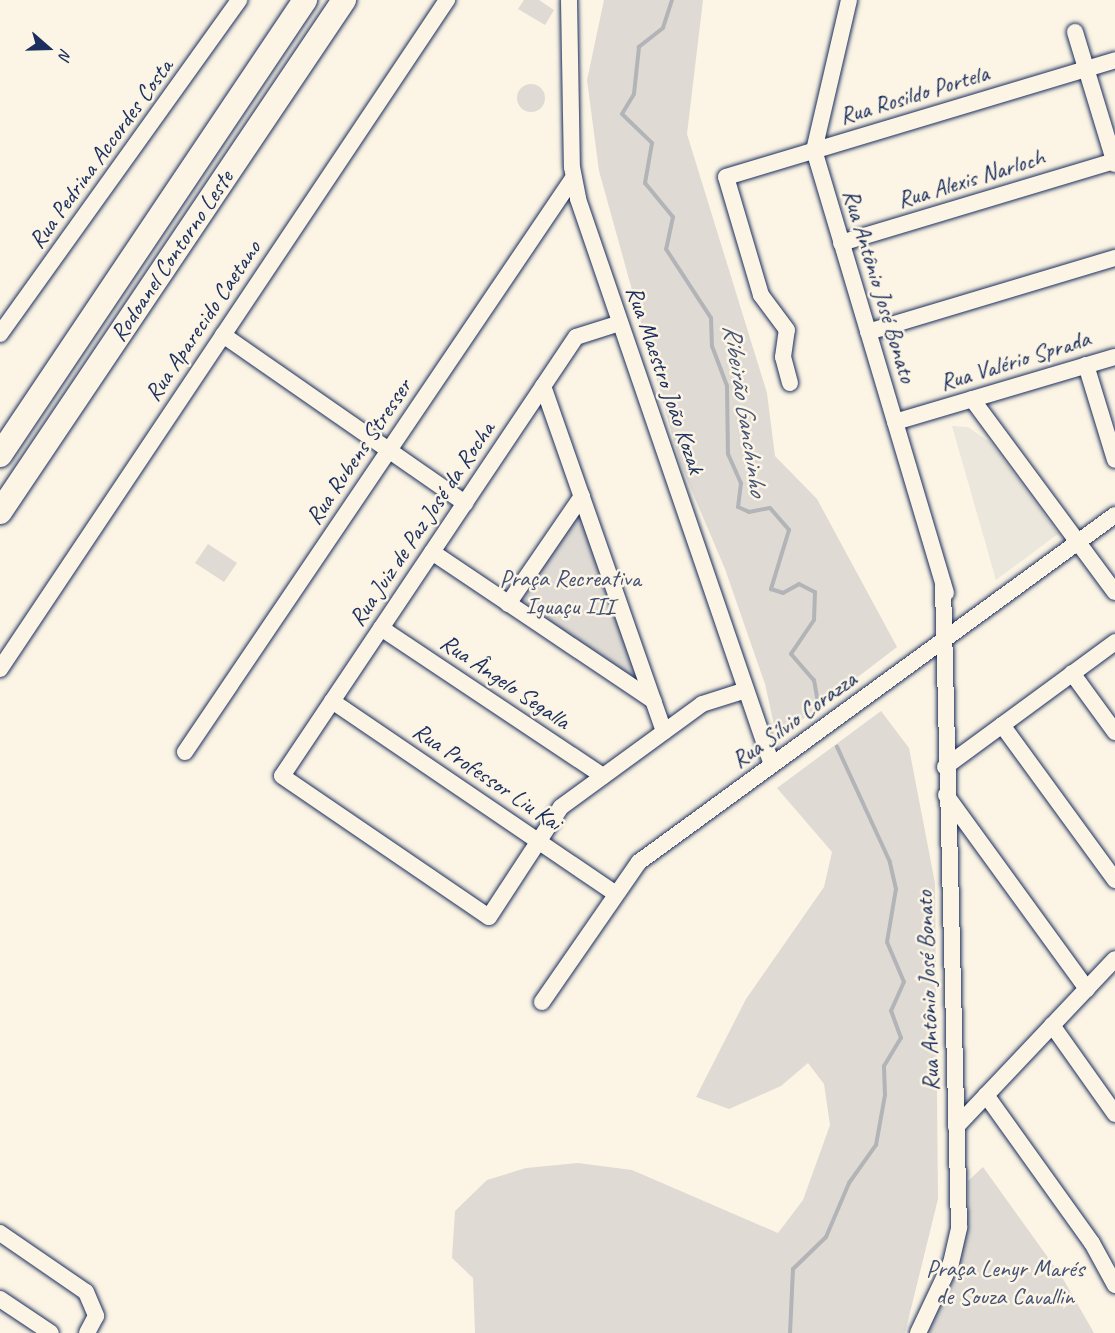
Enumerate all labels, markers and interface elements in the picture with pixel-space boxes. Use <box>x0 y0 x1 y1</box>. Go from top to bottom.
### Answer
north arrow <box>18 18 78 78</box>
text: N <box>54 46 76 62</box>
street label: Rua Pedrina Accordes Costa <box>23 54 179 254</box>
street label: Rua Rosildo Portela <box>836 59 992 131</box>
street label: Rua Alexis Narloch <box>894 143 1048 215</box>
street label: Rodoanel Contorno Leste <box>104 165 240 347</box>
street label: Rua Antônio José Bonato <box>836 186 922 386</box>
street label: Rua Aparecido Caetano <box>138 235 268 407</box>
street label: Rua Maestro João Kozak <box>619 282 711 478</box>
water label: Ribeirão Ganchinho <box>716 322 774 498</box>
street label: Rua Valério Sprada <box>936 324 1094 398</box>
street label: Rua Rubens Stresser <box>300 374 418 530</box>
street label: Rua Juiz de Paz José da Rocha <box>343 416 501 632</box>
park label: Praça Recreativa Iguaçu III <box>500 565 640 621</box>
street label: Rua Ângelo Segalla <box>435 628 575 736</box>
street label: Rua Sílvio Corazza <box>726 665 862 775</box>
street label: Rua Professor Liu Kai <box>407 716 567 838</box>
street label: Rua Antônio José Bonato <box>910 890 946 1092</box>
park label: Praça Lenyr Marés de Souza Cavallin <box>926 1255 1084 1311</box>

